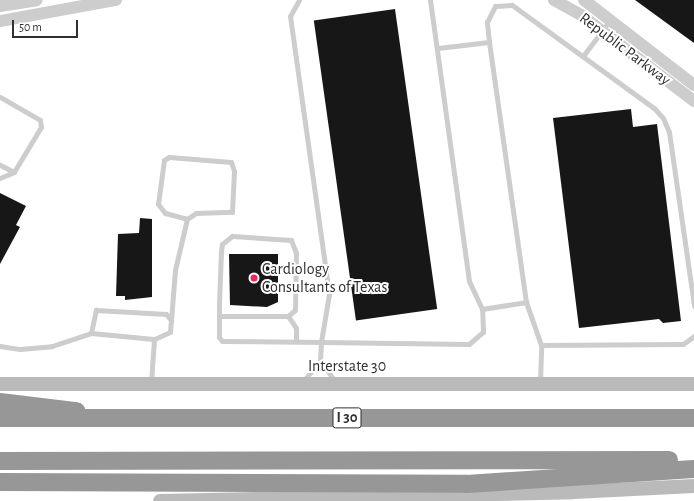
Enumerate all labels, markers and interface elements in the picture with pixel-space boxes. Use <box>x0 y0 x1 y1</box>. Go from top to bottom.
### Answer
street label: Republic Parkway <box>576 9 674 89</box>
scale bar <box>14 12 80 38</box>
text: 50 m <box>19 21 42 33</box>
place label: Cardiology Consultants of Texas <box>262 259 387 297</box>
marker: Cardiology Consultants of Texas <box>249 273 259 283</box>
street label: Interstate 30 <box>308 356 386 376</box>
road number: I 30 <box>332 405 362 431</box>

